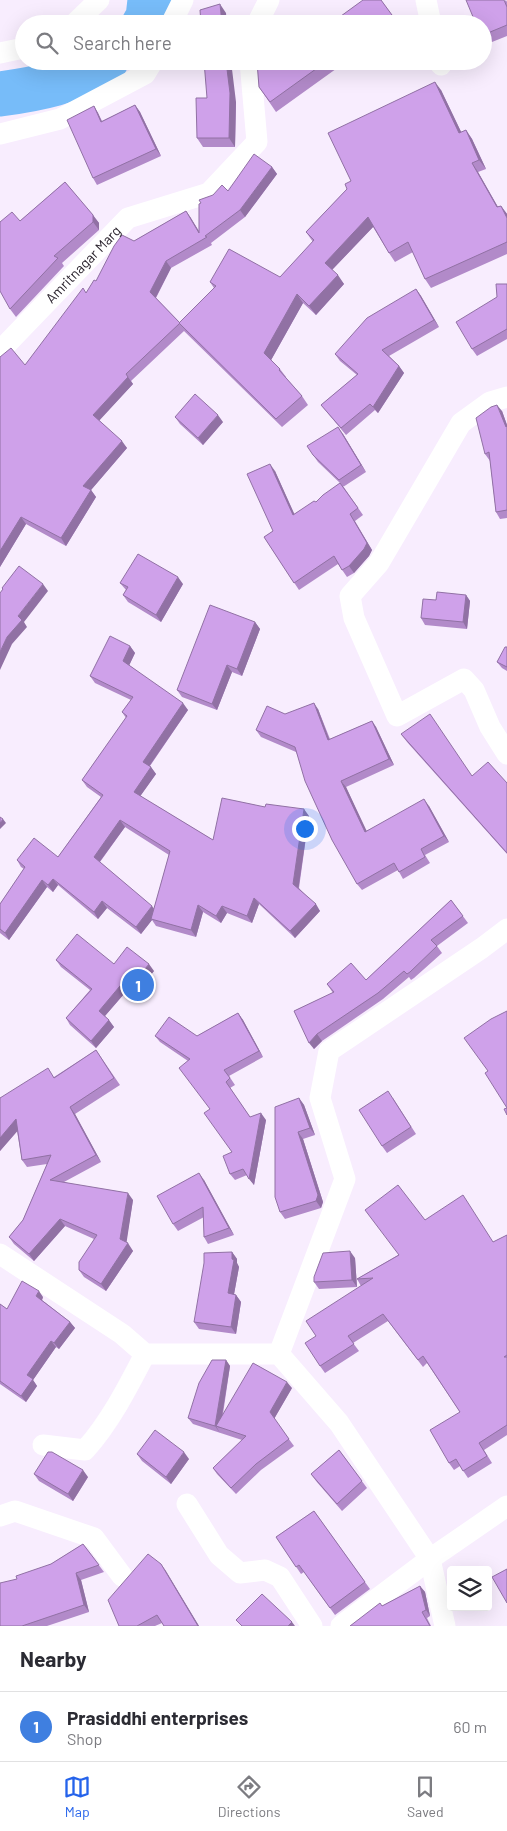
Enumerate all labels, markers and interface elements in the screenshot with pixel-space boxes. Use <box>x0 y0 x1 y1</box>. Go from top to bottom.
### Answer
search box <box>15 15 492 70</box>
icon: search <box>33 29 61 57</box>
text: Search here <box>73 31 172 54</box>
street label: Amritnagar Marg <box>42 222 124 306</box>
your location <box>292 816 318 842</box>
pin: 1 <box>122 966 154 1004</box>
map controls <box>447 1566 492 1611</box>
button: layers <box>447 1566 492 1611</box>
text: Nearby <box>20 1646 86 1671</box>
text: Prasiddhi enterprises <box>67 1706 248 1729</box>
text: 1 <box>33 1717 39 1736</box>
text: 60 m <box>453 1717 487 1736</box>
text: Shop <box>67 1729 102 1748</box>
tab: Map <box>63 1773 91 1820</box>
tab: Directions <box>218 1773 280 1820</box>
tab: Saved <box>407 1773 444 1820</box>

